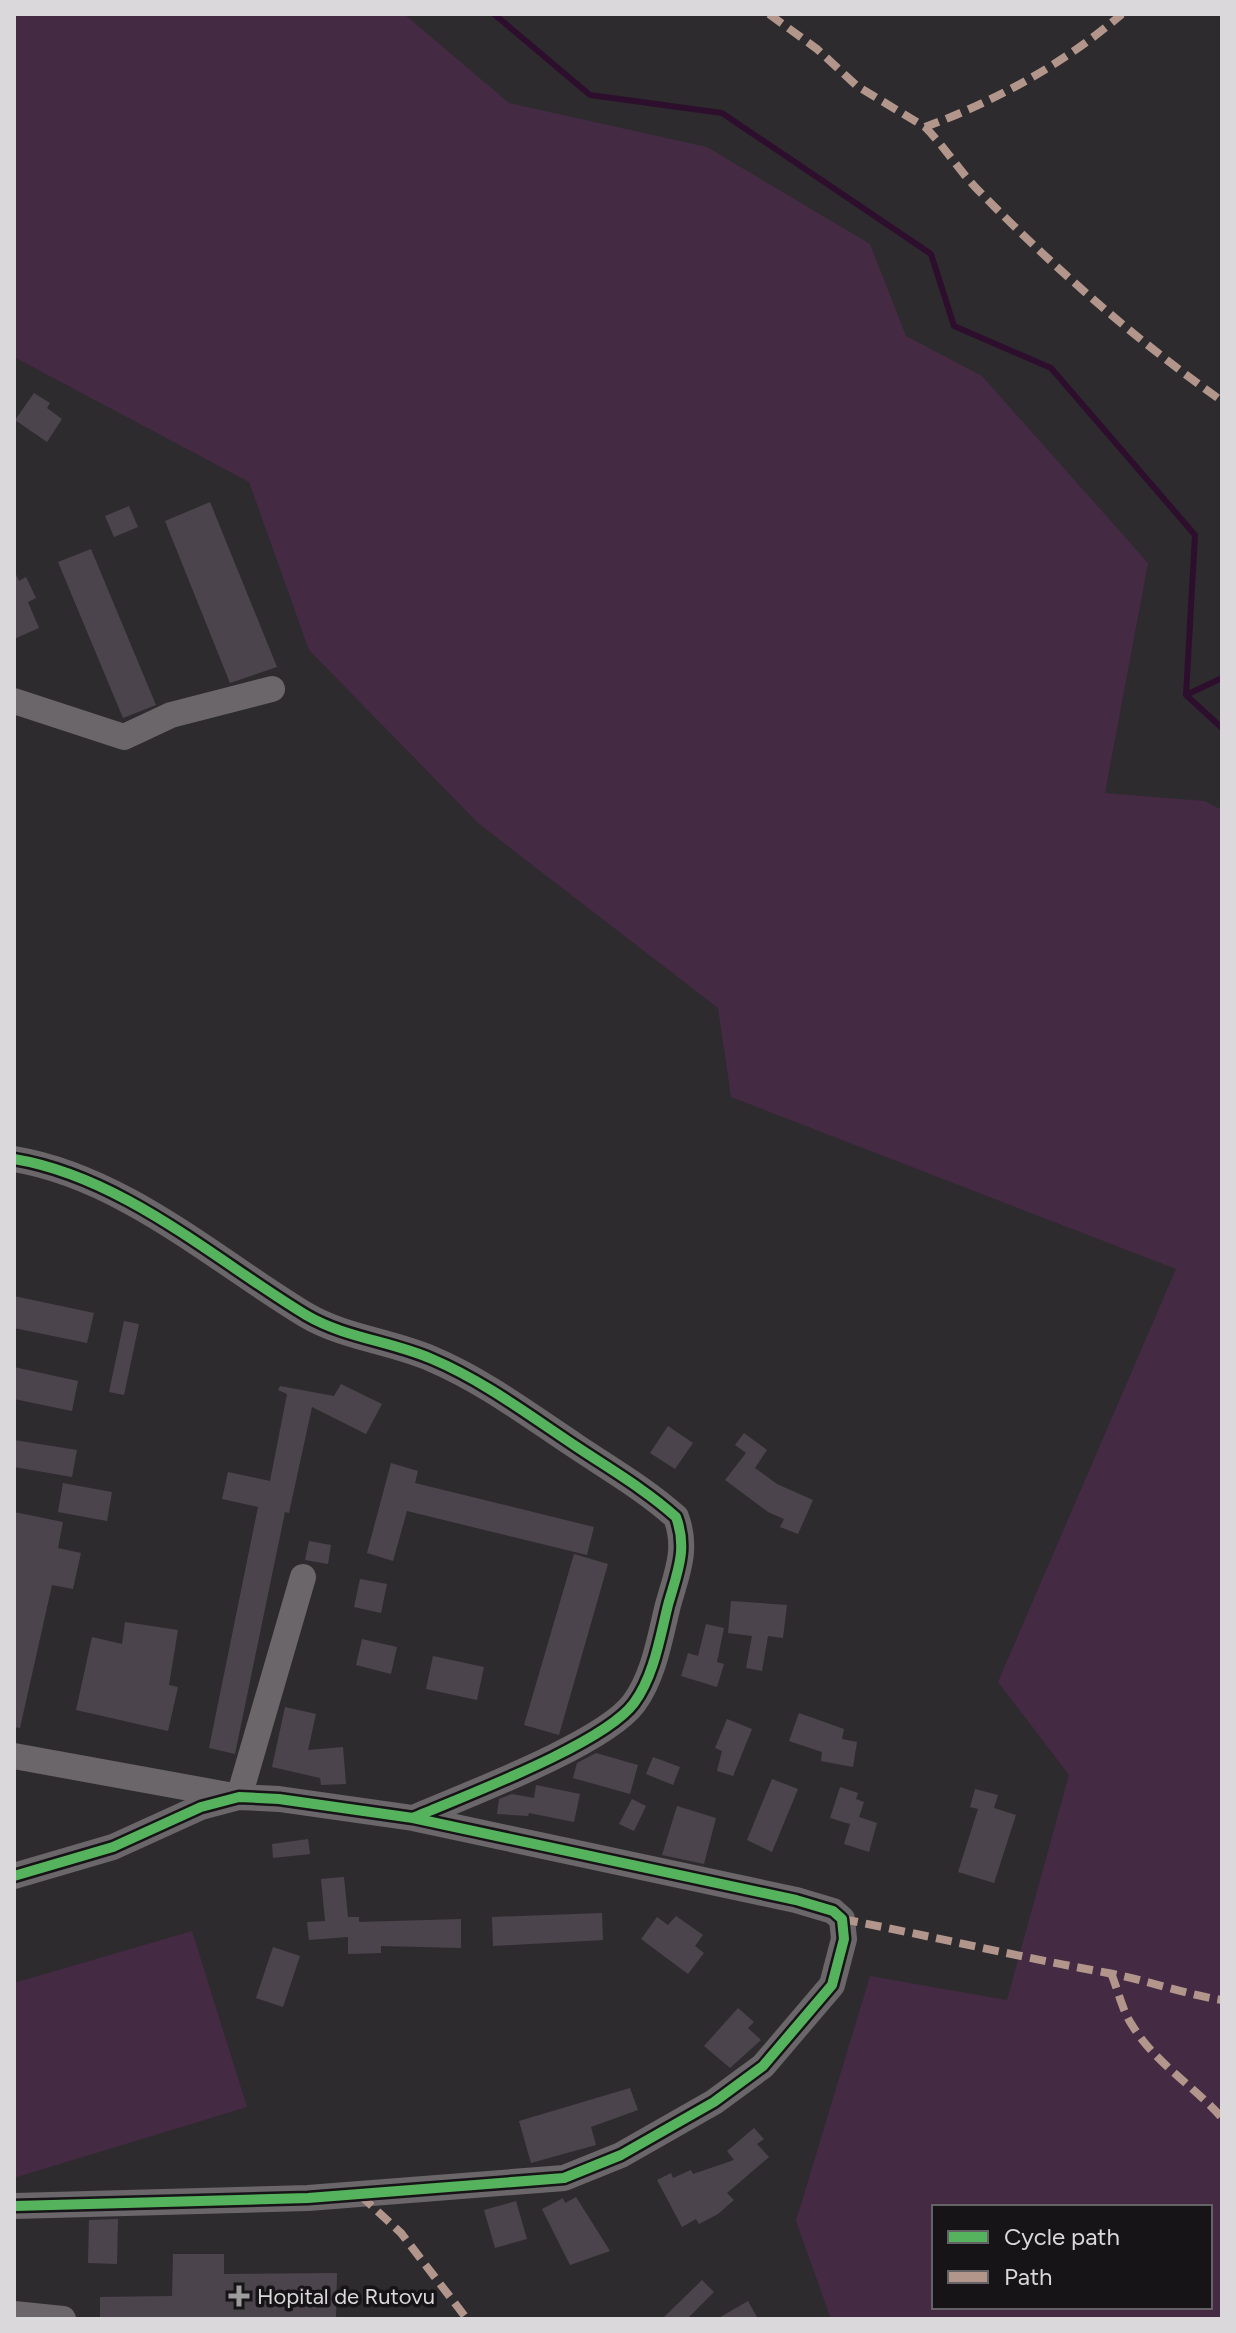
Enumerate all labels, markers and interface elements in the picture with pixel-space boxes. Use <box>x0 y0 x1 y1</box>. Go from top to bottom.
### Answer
legend <box>932 2205 1212 2309</box>
text: Cycle path <box>1004 2222 1120 2251</box>
text: Path <box>1004 2262 1052 2291</box>
place label: Hopital de Rutovu <box>257 2283 435 2310</box>
marker: Hopital de Rutovu <box>228 2285 250 2307</box>

